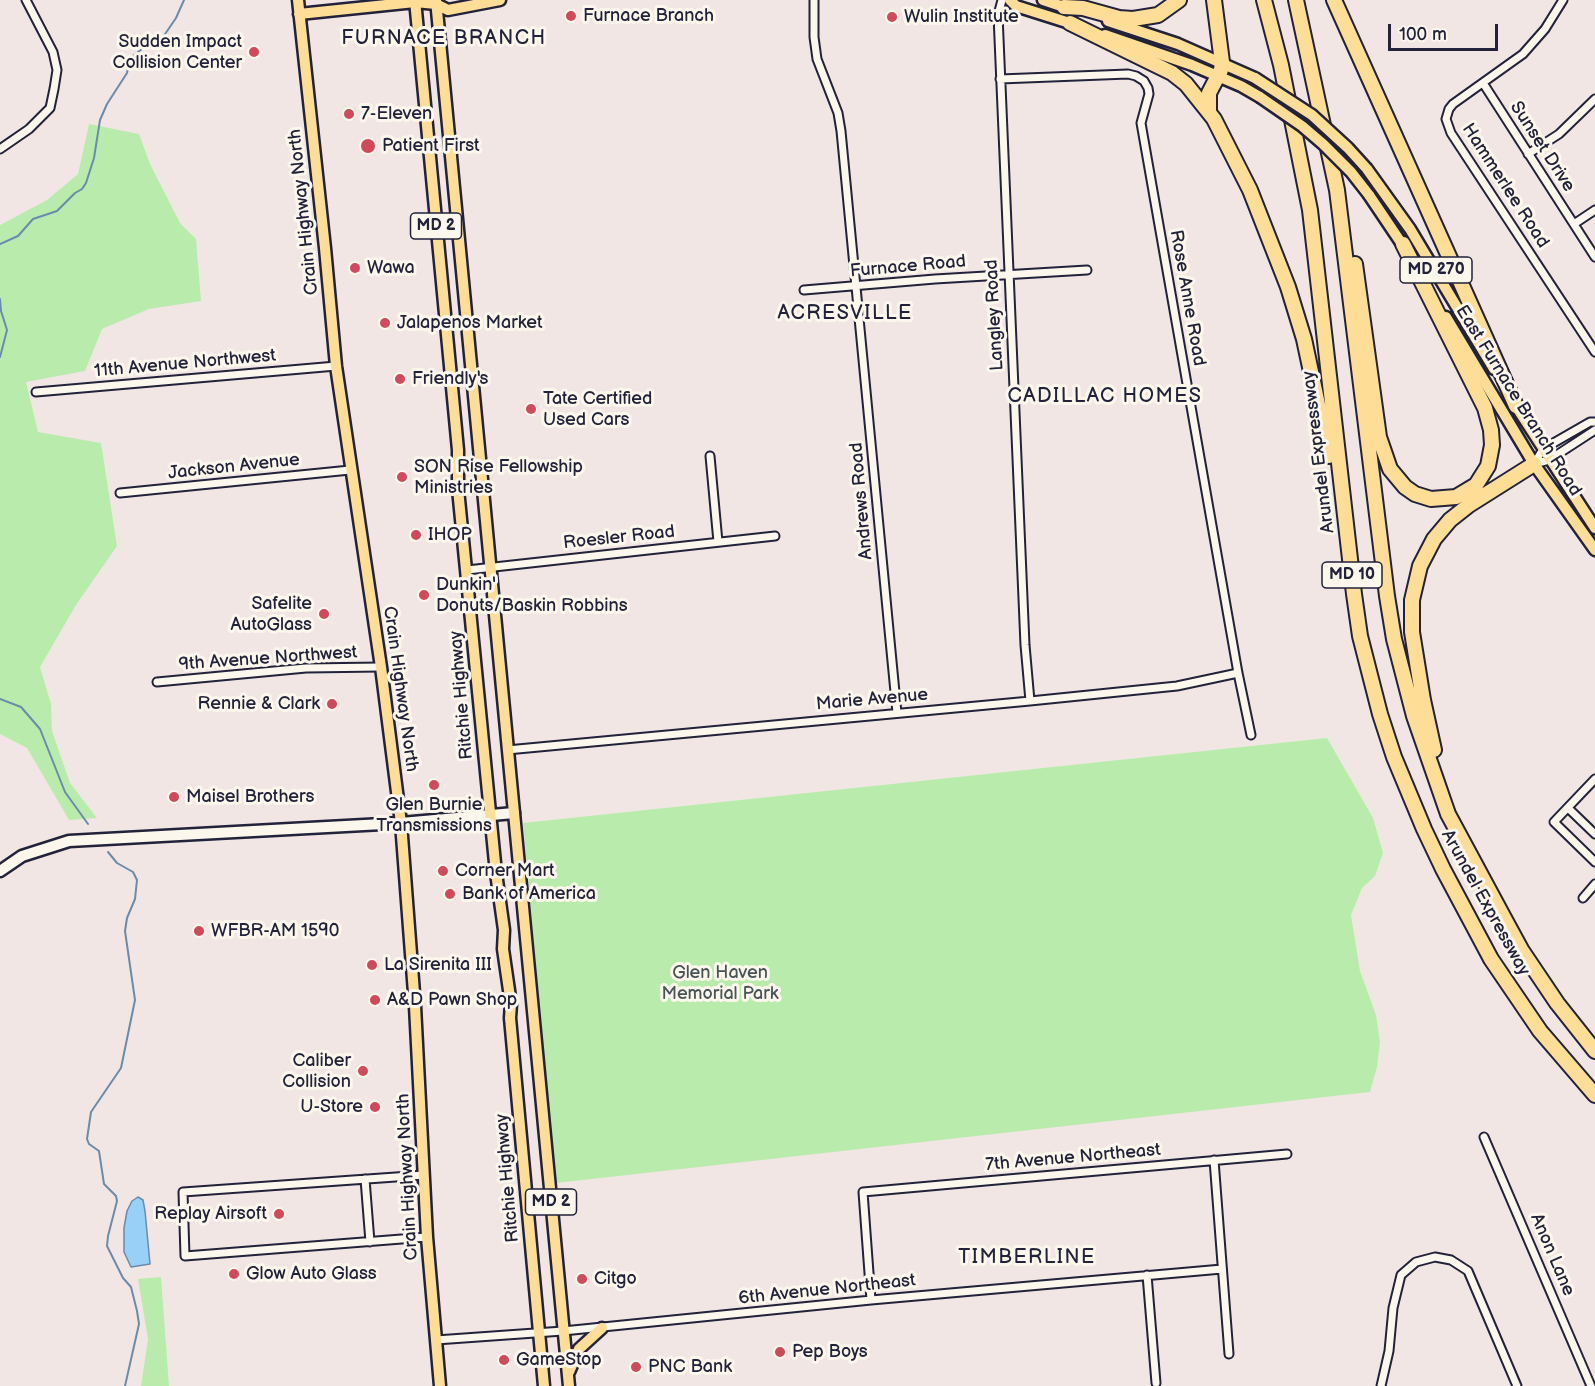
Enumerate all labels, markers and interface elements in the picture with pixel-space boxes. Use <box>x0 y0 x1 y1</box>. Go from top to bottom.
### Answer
place label: Furnace Branch <box>583 5 714 27</box>
place label: Wulin Institute <box>904 6 1019 28</box>
marker: Furnace Branch <box>564 9 578 23</box>
marker: Wulin Institute <box>885 10 899 24</box>
scale bar <box>1391 12 1500 50</box>
text: 100 m <box>1399 24 1447 45</box>
district label: FURNACE BRANCH <box>341 27 547 51</box>
place label: Sudden Impact Collision Center <box>113 31 242 74</box>
marker: Sudden Impact Collision Center <box>247 45 261 59</box>
street label: Sunset Drive <box>1505 98 1579 196</box>
place label: 7-Eleven <box>361 103 432 125</box>
marker: 7-Eleven <box>342 107 356 121</box>
street label: Hammerlee Road <box>1457 120 1553 252</box>
street label: Crain Highway North <box>285 128 323 296</box>
place label: Patient First <box>382 135 480 157</box>
marker: Patient First <box>359 137 377 155</box>
road number: MD 2 <box>410 213 462 239</box>
street label: Rose Anne Road <box>1164 228 1210 368</box>
street label: Furnace Road <box>849 251 967 283</box>
place label: Wawa <box>367 257 415 279</box>
road number: MD 270 <box>1400 257 1472 283</box>
street label: Langley Road <box>981 259 1009 371</box>
marker: Wawa <box>348 261 362 275</box>
district label: ACRESVILLE <box>777 302 913 326</box>
street label: East Furnace Branch Road <box>1450 302 1586 500</box>
place label: Jalapenos Market <box>397 312 542 334</box>
marker: Jalapenos Market <box>378 316 392 330</box>
street label: 11th Avenue Northwest <box>93 345 277 383</box>
place label: Friendly's <box>412 368 488 390</box>
street label: Arundel Expressway <box>1298 370 1340 534</box>
marker: Friendly's <box>393 372 407 386</box>
district label: CADILLAC HOMES <box>1008 385 1202 409</box>
place label: Tate Certified Used Cars <box>543 388 652 430</box>
marker: Tate Certified Used Cars <box>524 402 538 416</box>
street label: Andrews Road <box>846 441 878 561</box>
street label: Jackson Avenue <box>167 449 301 485</box>
place label: SON Rise Fellowship Ministries <box>414 456 583 498</box>
marker: SON Rise Fellowship Ministries <box>395 470 409 484</box>
street label: Roesler Road <box>562 521 676 555</box>
place label: IHOP <box>428 524 472 546</box>
marker: IHOP <box>409 528 423 542</box>
road number: MD 10 <box>1322 562 1382 588</box>
place label: Dunkin' Donuts/Baskin Robbins <box>436 574 628 616</box>
marker: Dunkin' Donuts/Baskin Robbins <box>417 588 431 602</box>
place label: Safelite AutoGlass <box>231 593 312 636</box>
street label: Crain Highway North <box>378 605 422 773</box>
marker: Safelite AutoGlass <box>317 607 331 621</box>
street label: Ritchie Highway <box>446 630 478 760</box>
street label: 9th Avenue Northwest <box>178 642 358 676</box>
street label: Marie Avenue <box>815 684 929 716</box>
place label: Rennie & Clark <box>197 693 320 715</box>
marker: Rennie & Clark <box>325 697 339 711</box>
marker: Glen Burnie Transmissions <box>427 778 441 792</box>
place label: Maisel Brothers <box>186 786 314 808</box>
marker: Maisel Brothers <box>167 790 181 804</box>
place label: Glen Burnie Transmissions <box>376 794 492 836</box>
street label: Arundel Expressway <box>1436 826 1534 980</box>
place label: Corner Mart <box>455 860 555 882</box>
marker: Corner Mart <box>436 864 450 878</box>
place label: Bank of America <box>462 883 596 905</box>
marker: Bank of America <box>443 887 457 901</box>
place label: WFBR-AM 1590 <box>211 920 339 942</box>
marker: WFBR-AM 1590 <box>192 924 206 938</box>
place label: La Sirenita III <box>384 954 492 976</box>
marker: La Sirenita III <box>365 958 379 972</box>
park label: Glen Haven Memorial Park <box>661 962 779 1004</box>
place label: A&D Pawn Shop <box>387 989 517 1011</box>
marker: A&D Pawn Shop <box>368 993 382 1007</box>
place label: Caliber Collision <box>282 1050 351 1092</box>
marker: Caliber Collision <box>356 1064 370 1078</box>
street label: Crain Highway North <box>393 1093 423 1261</box>
place label: U-Store <box>300 1096 363 1118</box>
marker: U-Store <box>368 1100 382 1114</box>
street label: Ritchie Highway <box>492 1113 524 1243</box>
street label: 7th Avenue Northeast <box>985 1140 1161 1176</box>
road number: MD 2 <box>526 1189 576 1215</box>
place label: Replay Airsoft <box>154 1203 267 1225</box>
marker: Replay Airsoft <box>272 1207 286 1221</box>
street label: Anon Lane <box>1525 1211 1579 1299</box>
district label: TIMBERLINE <box>958 1246 1096 1270</box>
place label: Glow Auto Glass <box>246 1263 377 1285</box>
marker: Glow Auto Glass <box>227 1267 241 1281</box>
place label: Citgo <box>594 1268 637 1290</box>
street label: 6th Avenue Northeast <box>737 1270 917 1310</box>
marker: Citgo <box>575 1272 589 1286</box>
place label: Pep Boys <box>792 1341 868 1363</box>
marker: Pep Boys <box>773 1345 787 1359</box>
place label: GameStop <box>516 1349 602 1371</box>
marker: GameStop <box>497 1353 511 1367</box>
place label: PNC Bank <box>648 1356 732 1378</box>
marker: PNC Bank <box>629 1360 643 1374</box>

